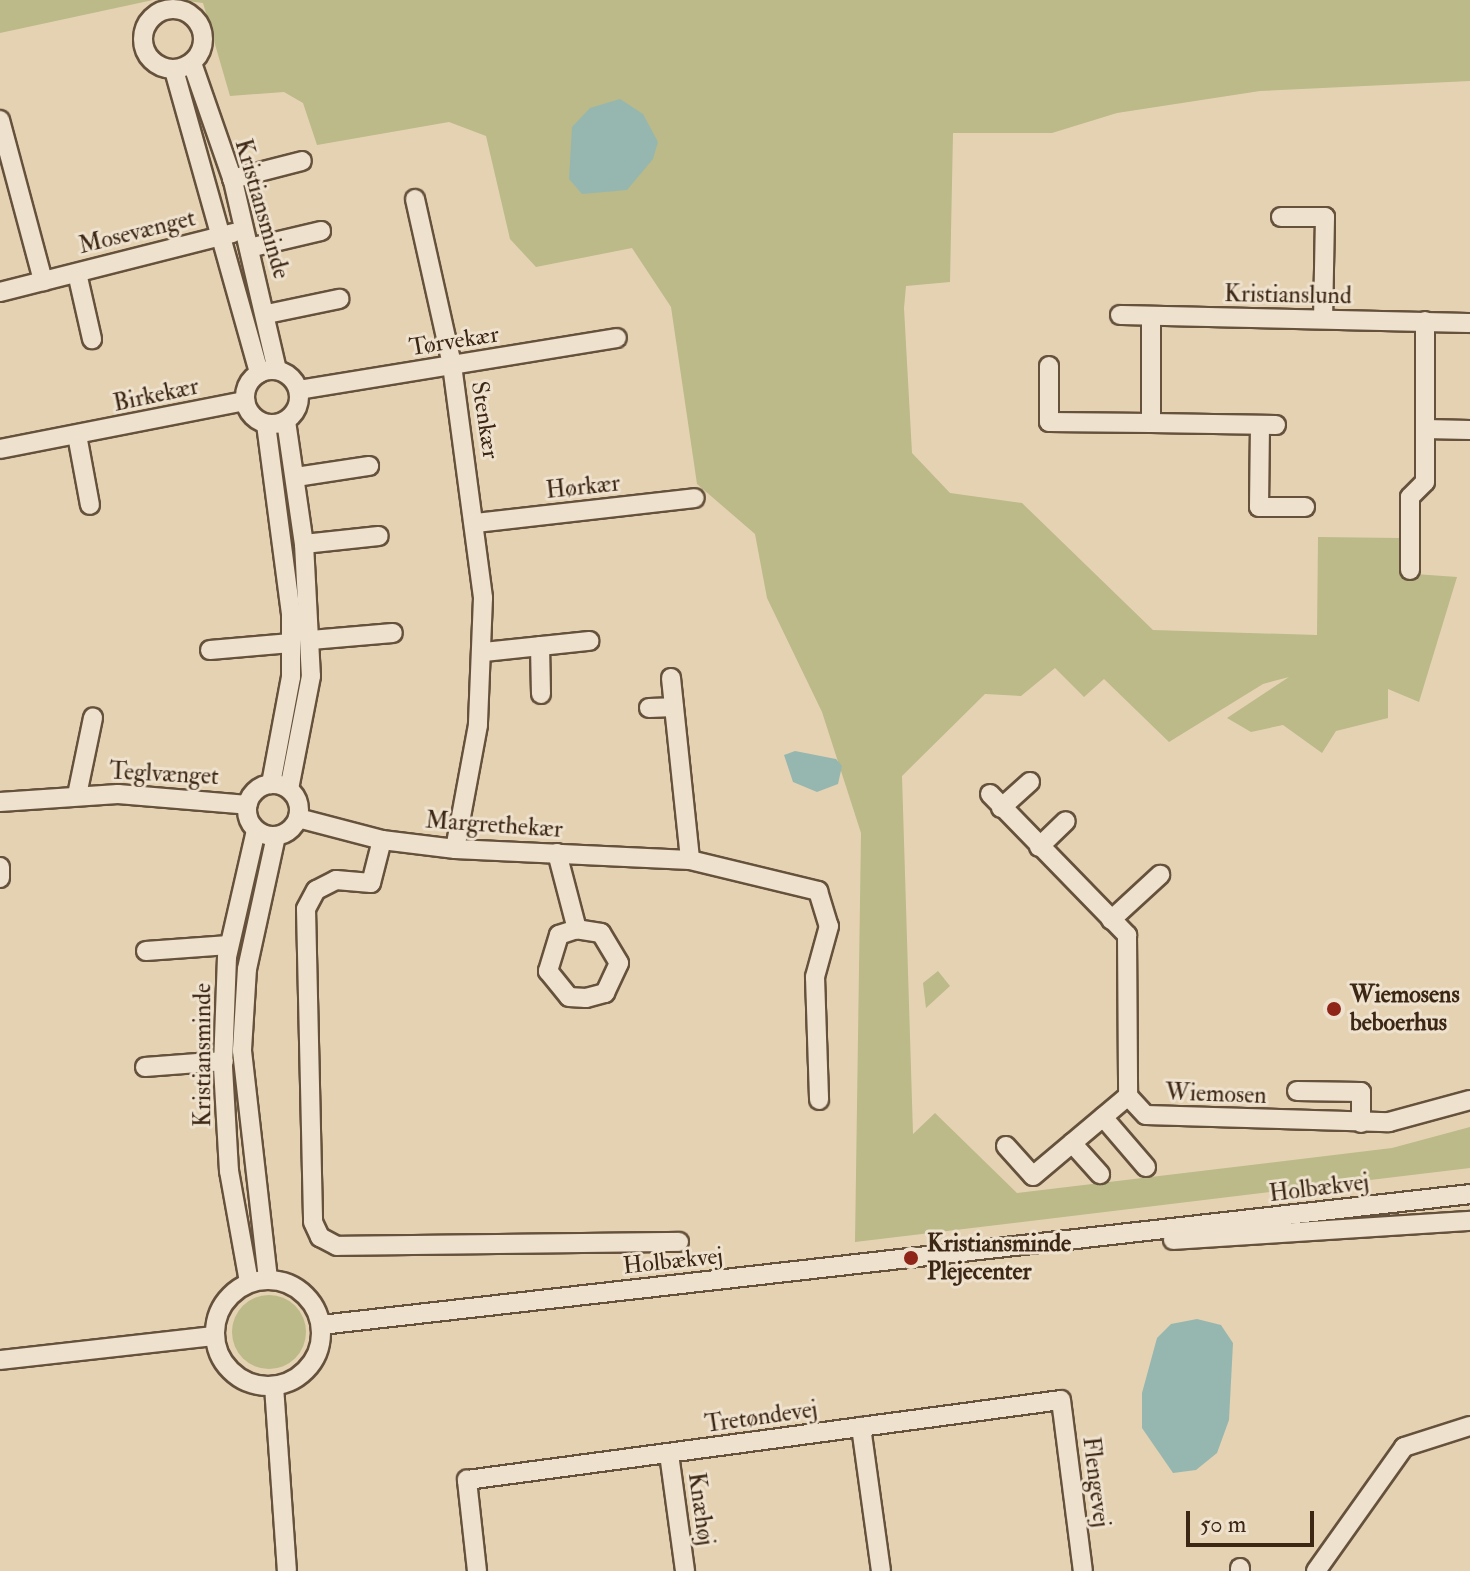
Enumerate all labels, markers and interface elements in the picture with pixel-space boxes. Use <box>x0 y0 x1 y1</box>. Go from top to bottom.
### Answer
street label: Kristiansminde <box>228 136 296 282</box>
street label: Mosevænget <box>76 204 198 260</box>
street label: Kristianslund <box>1224 279 1352 311</box>
street label: Tørvekær <box>407 320 501 362</box>
street label: Birkekær <box>111 372 201 418</box>
street label: Stenkær <box>465 379 505 461</box>
street label: Hørkær <box>544 469 622 505</box>
street label: Teglvænget <box>109 757 219 791</box>
street label: Margrethekær <box>424 806 564 844</box>
place label: Wiemosens beboerhus <box>1350 981 1460 1037</box>
street label: Kristiansminde <box>189 983 217 1127</box>
marker: Wiemosens beboerhus <box>1325 1000 1343 1018</box>
street label: Wiemosen <box>1165 1078 1267 1110</box>
street label: Holbækvej <box>1267 1168 1371 1208</box>
place label: Kristiansminde Plejecenter <box>927 1230 1071 1286</box>
street label: Holbækvej <box>622 1241 724 1281</box>
marker: Kristiansminde Plejecenter <box>902 1249 920 1267</box>
street label: Tretøndevej <box>703 1395 819 1439</box>
street label: Flengevej <box>1076 1435 1116 1529</box>
street label: Knæhøj <box>682 1471 720 1547</box>
scale bar <box>1190 1495 1318 1545</box>
text: 50 m <box>1200 1509 1246 1540</box>

